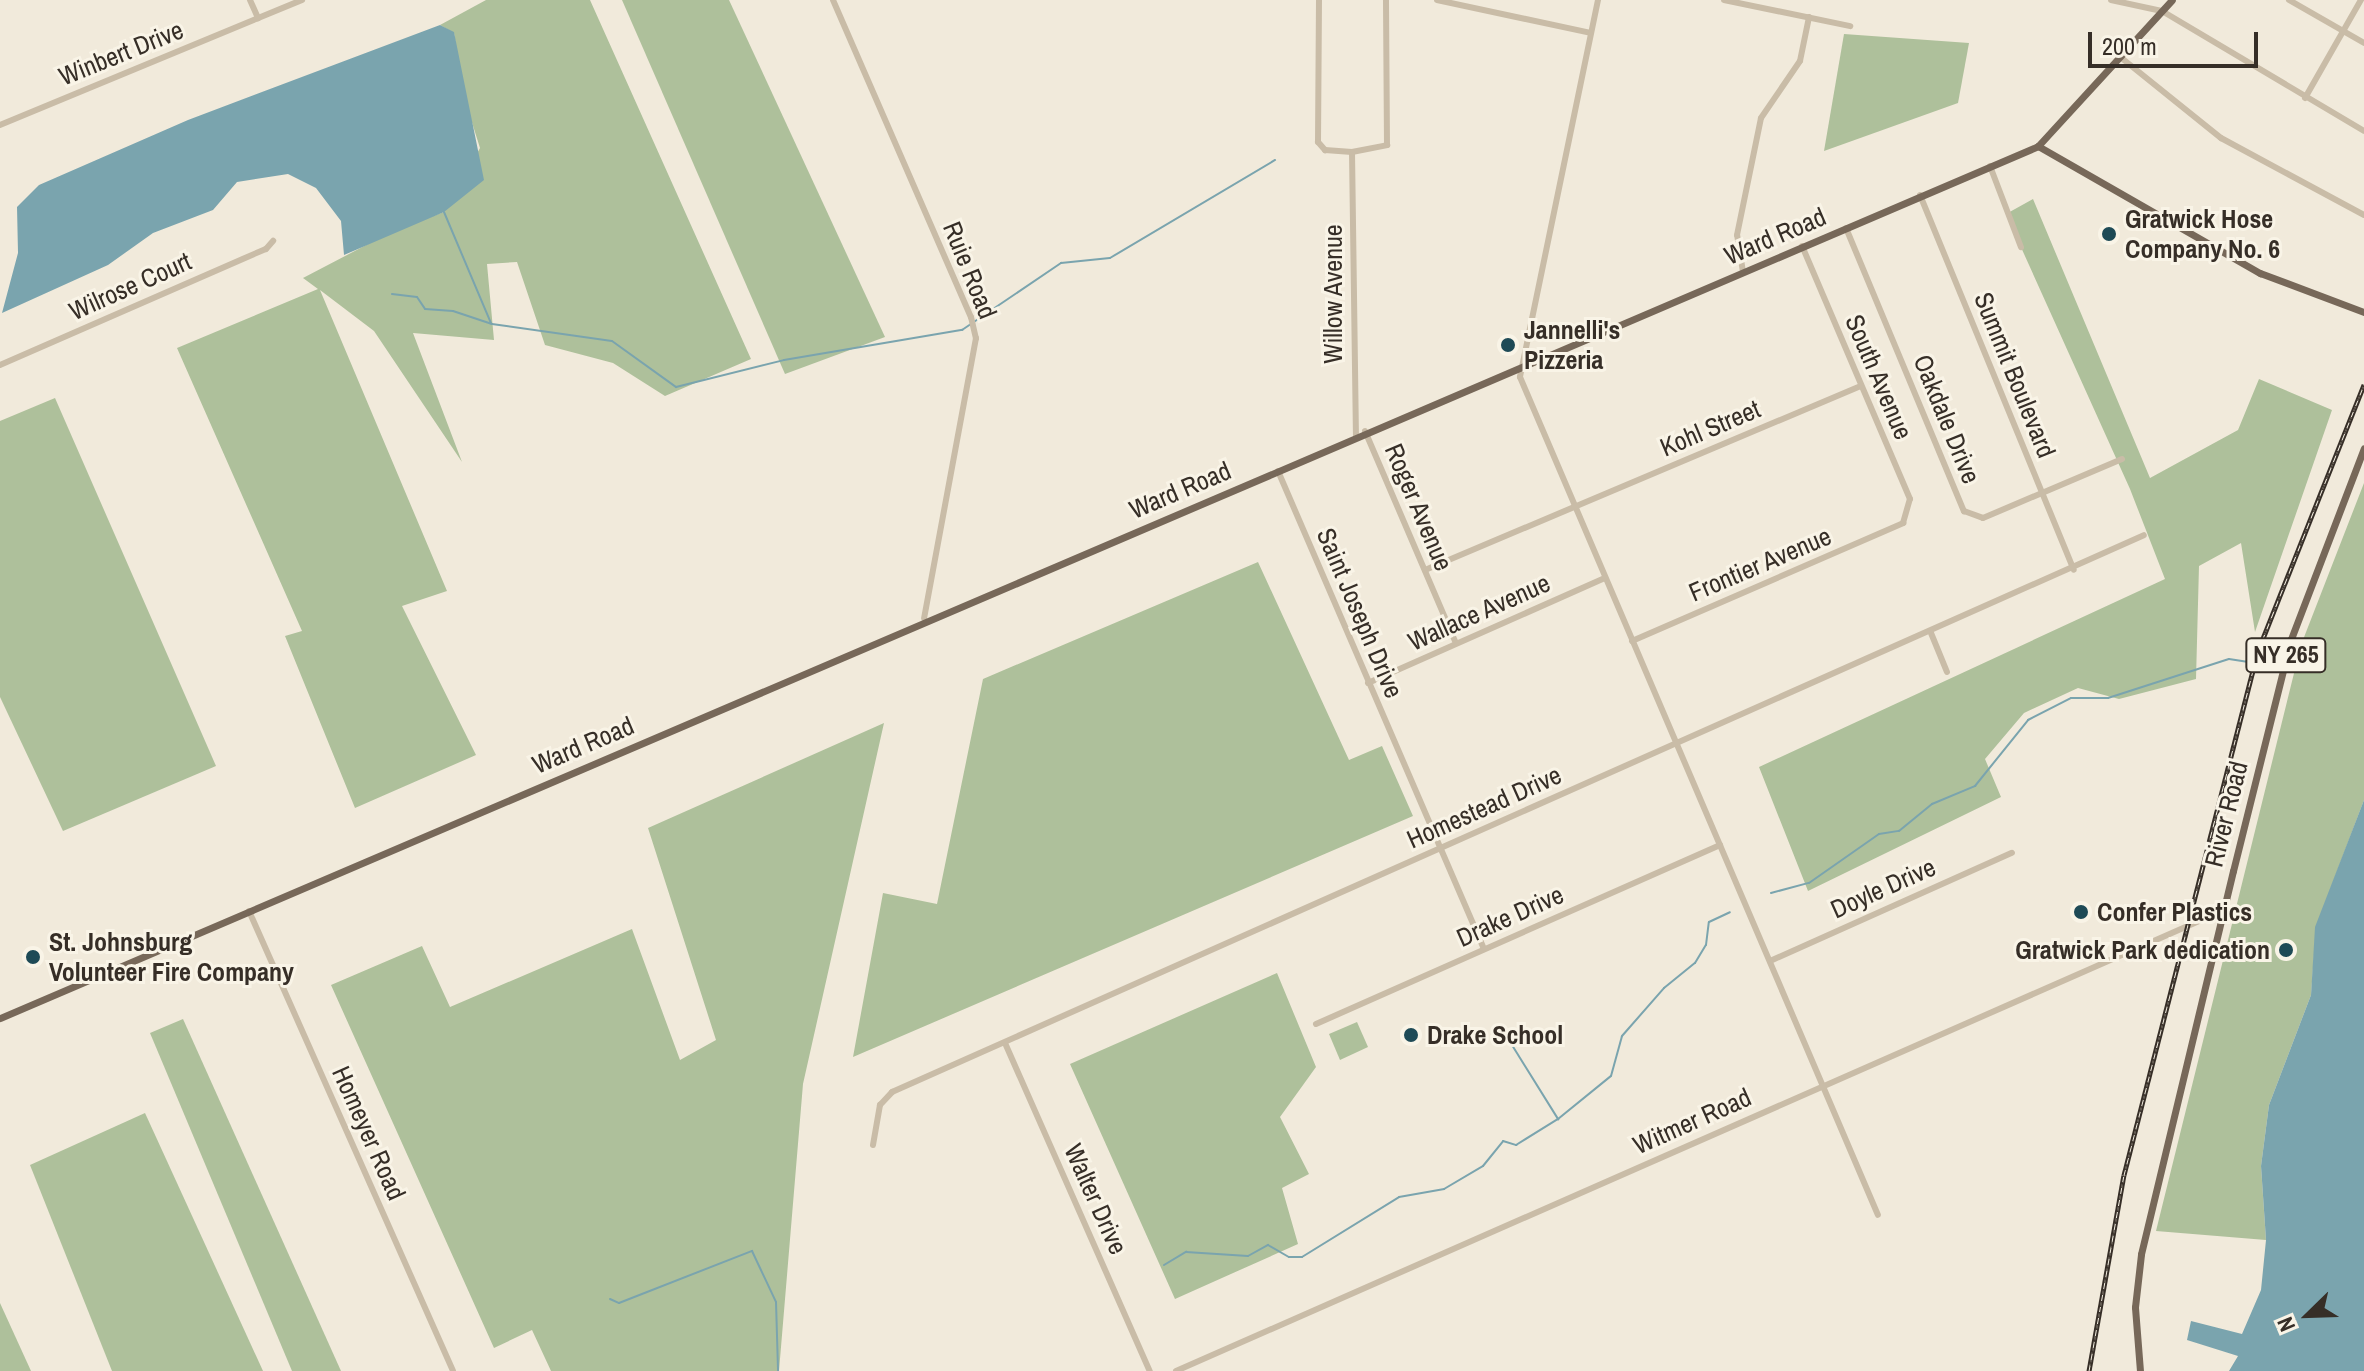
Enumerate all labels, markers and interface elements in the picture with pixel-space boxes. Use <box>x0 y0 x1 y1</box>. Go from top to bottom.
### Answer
street label: Winbert Drive <box>54 14 188 92</box>
scale bar <box>2092 16 2262 66</box>
text: 200 m <box>2102 30 2157 62</box>
street label: Ward Road <box>1720 201 1830 271</box>
place label: Gratwick Hose Company No. 6 <box>2125 203 2280 264</box>
street label: Ruie Road <box>936 217 1004 323</box>
street label: Willow Avenue <box>1317 224 1349 364</box>
marker: Gratwick Hose Company No. 6 <box>2100 225 2118 243</box>
street label: Wilrose Court <box>64 245 196 327</box>
street label: Summit Boulevard <box>1968 288 2062 462</box>
street label: South Avenue <box>1839 309 1919 445</box>
place label: Jannelli's Pizzeria <box>1524 314 1620 376</box>
marker: Jannelli's Pizzeria <box>1499 336 1517 354</box>
street label: Oakdale Drive <box>1907 350 1987 488</box>
street label: Kohl Street <box>1655 393 1765 463</box>
street label: Roger Avenue <box>1378 438 1460 576</box>
street label: Ward Road <box>1125 455 1235 525</box>
street label: Frontier Avenue <box>1684 520 1836 608</box>
street label: Saint Joseph Drive <box>1310 523 1410 703</box>
street label: Wallace Avenue <box>1403 567 1555 657</box>
road number: NY 265 <box>2244 635 2328 675</box>
street label: Ward Road <box>528 710 638 780</box>
street label: River Road <box>2198 758 2254 870</box>
street label: Homestead Drive <box>1402 759 1566 855</box>
street label: Doyle Drive <box>1826 851 1940 925</box>
street label: Drake Drive <box>1452 879 1568 953</box>
place label: Confer Plastics <box>2097 896 2252 928</box>
marker: Confer Plastics <box>2072 903 2090 921</box>
place label: St. Johnsburg Volunteer Fire Company <box>49 926 294 988</box>
place label: Gratwick Park dedication <box>2015 934 2270 966</box>
marker: Gratwick Park dedication <box>2277 941 2295 959</box>
marker: St. Johnsburg Volunteer Fire Company <box>24 948 42 966</box>
place label: Drake School <box>1427 1019 1563 1051</box>
marker: Drake School <box>1402 1026 1420 1044</box>
street label: Homeyer Road <box>326 1061 412 1205</box>
street label: Witmer Road <box>1628 1081 1756 1161</box>
street label: Walter Drive <box>1058 1139 1134 1259</box>
north arrow <box>2268 1275 2348 1355</box>
text: N <box>2270 1313 2302 1336</box>

